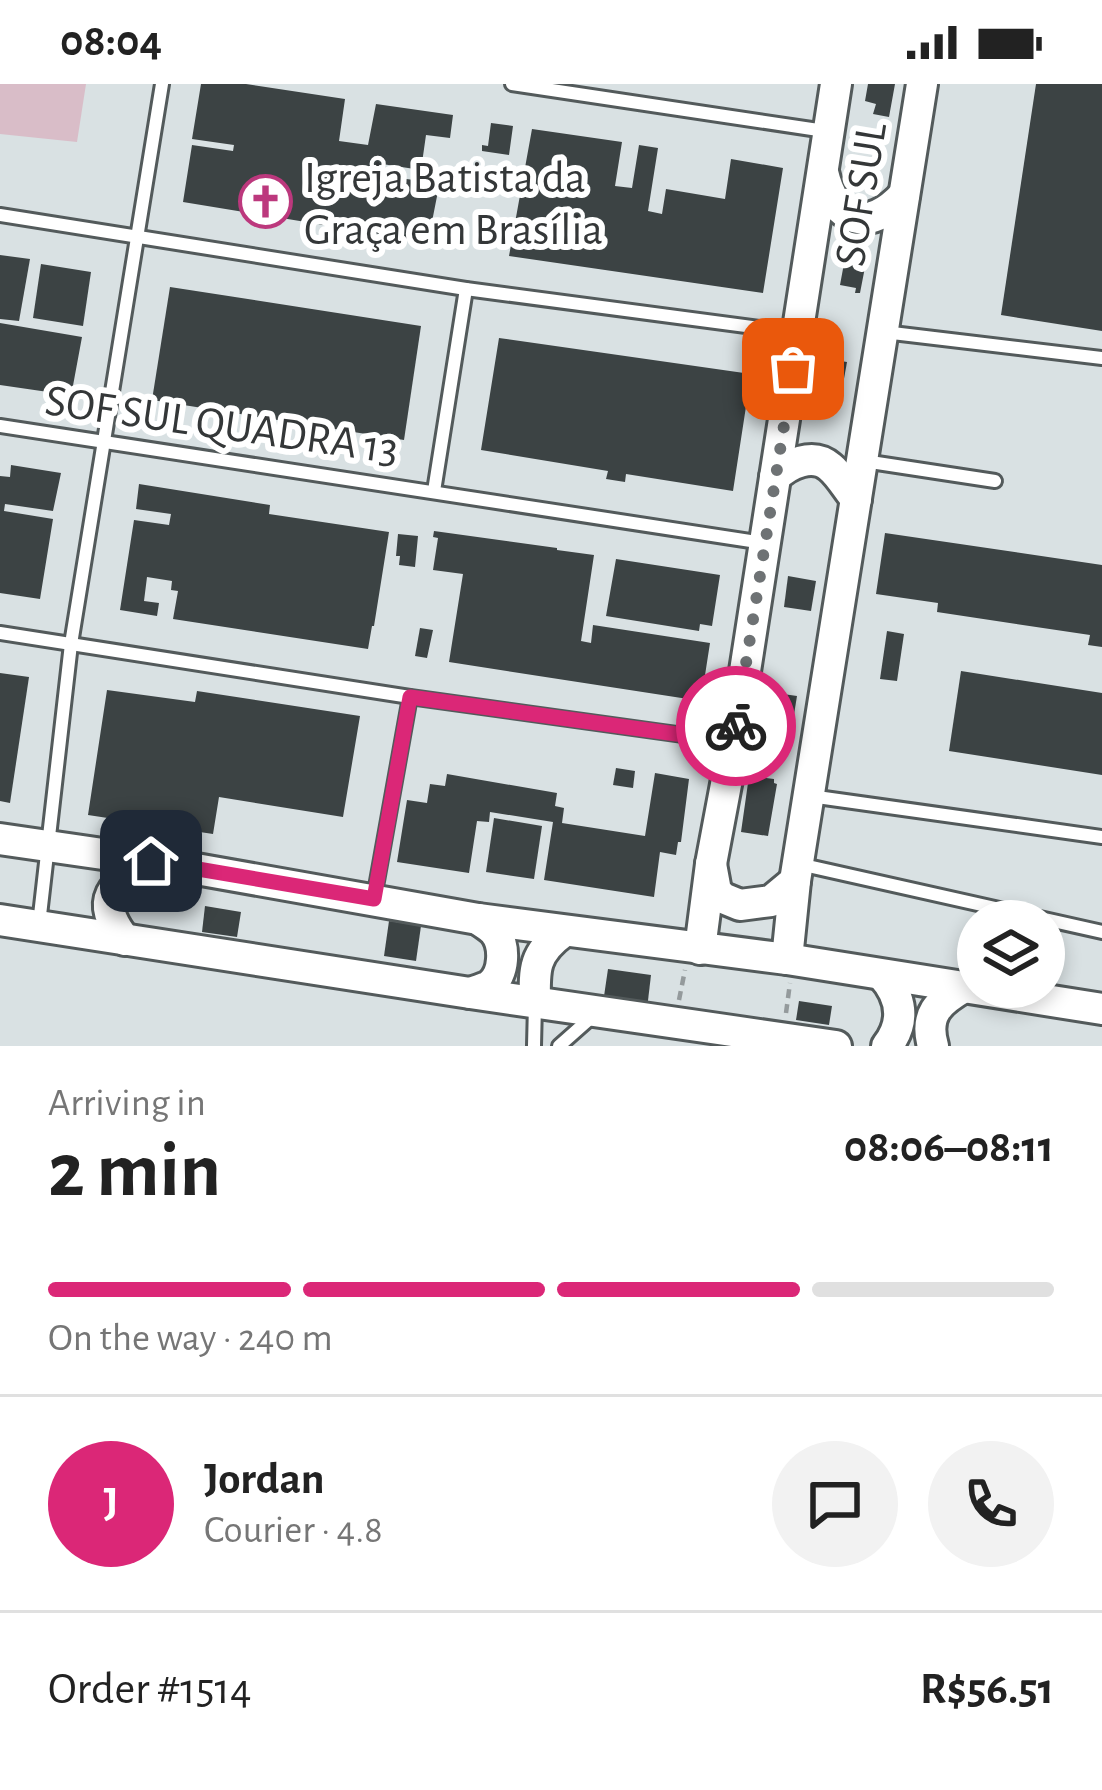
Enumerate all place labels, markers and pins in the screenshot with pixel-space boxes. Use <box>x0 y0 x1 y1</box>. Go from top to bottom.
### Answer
place label: Igreja Batista da Graça em Brasília <box>304 156 603 253</box>
church icon: Igreja Batista da Graça em Brasília <box>237 174 293 230</box>
pin <box>742 318 844 420</box>
pin <box>100 810 202 912</box>

